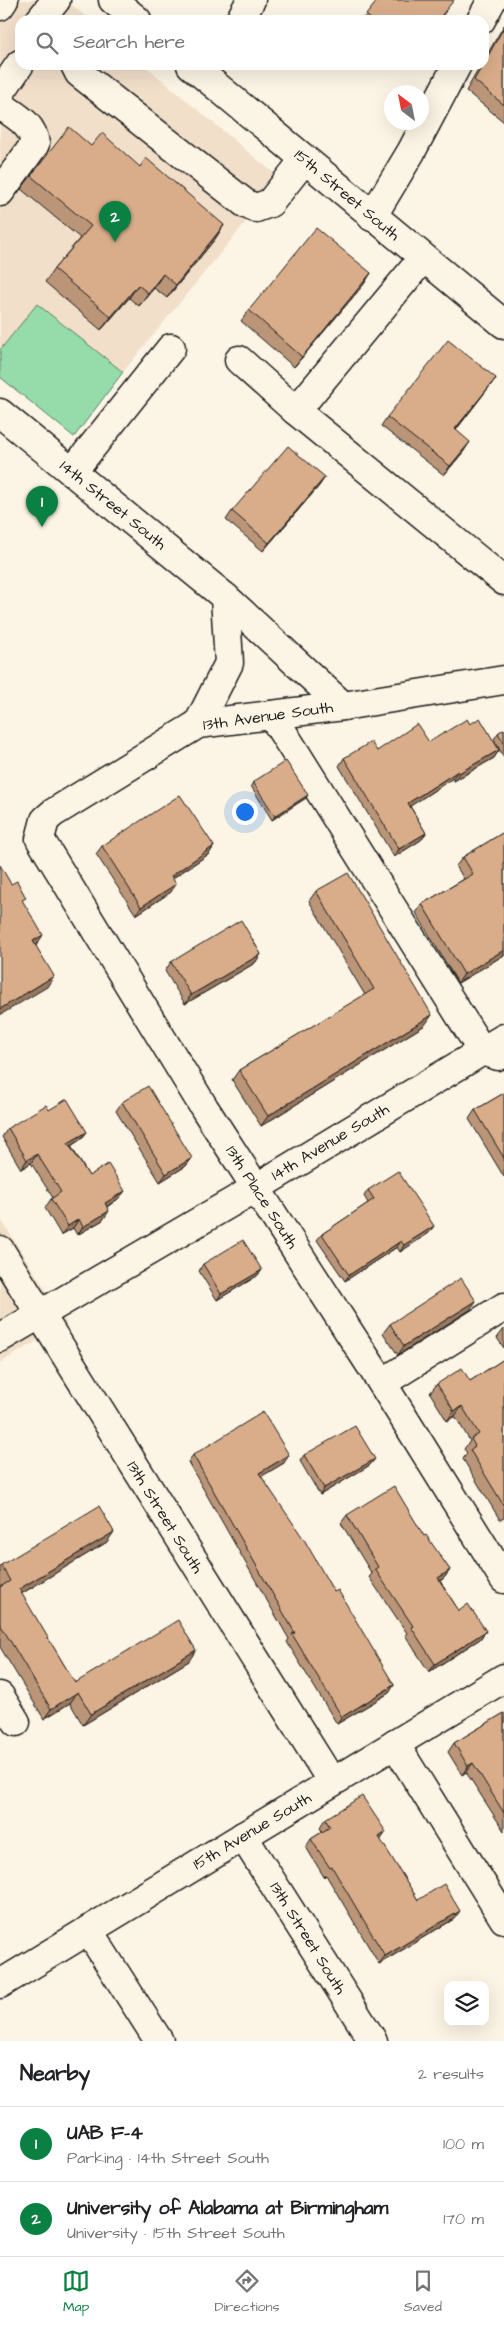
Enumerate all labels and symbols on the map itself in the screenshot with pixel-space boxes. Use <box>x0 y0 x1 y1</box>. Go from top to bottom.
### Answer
north arrow <box>384 85 429 130</box>
street label: 15th Street South <box>289 144 405 246</box>
pin: 2 <box>99 201 131 242</box>
street label: 14th Street South <box>55 455 171 555</box>
pin: 1 <box>26 486 58 527</box>
street label: 13th Avenue South <box>202 696 335 736</box>
your location <box>232 799 258 825</box>
street label: 14th Avenue South <box>267 1098 393 1186</box>
street label: 13th Place South <box>220 1141 304 1253</box>
street label: 13th Street South <box>122 1457 208 1577</box>
street label: 15th Avenue South <box>189 1787 315 1875</box>
street label: 13th Street South <box>265 1878 351 1998</box>

